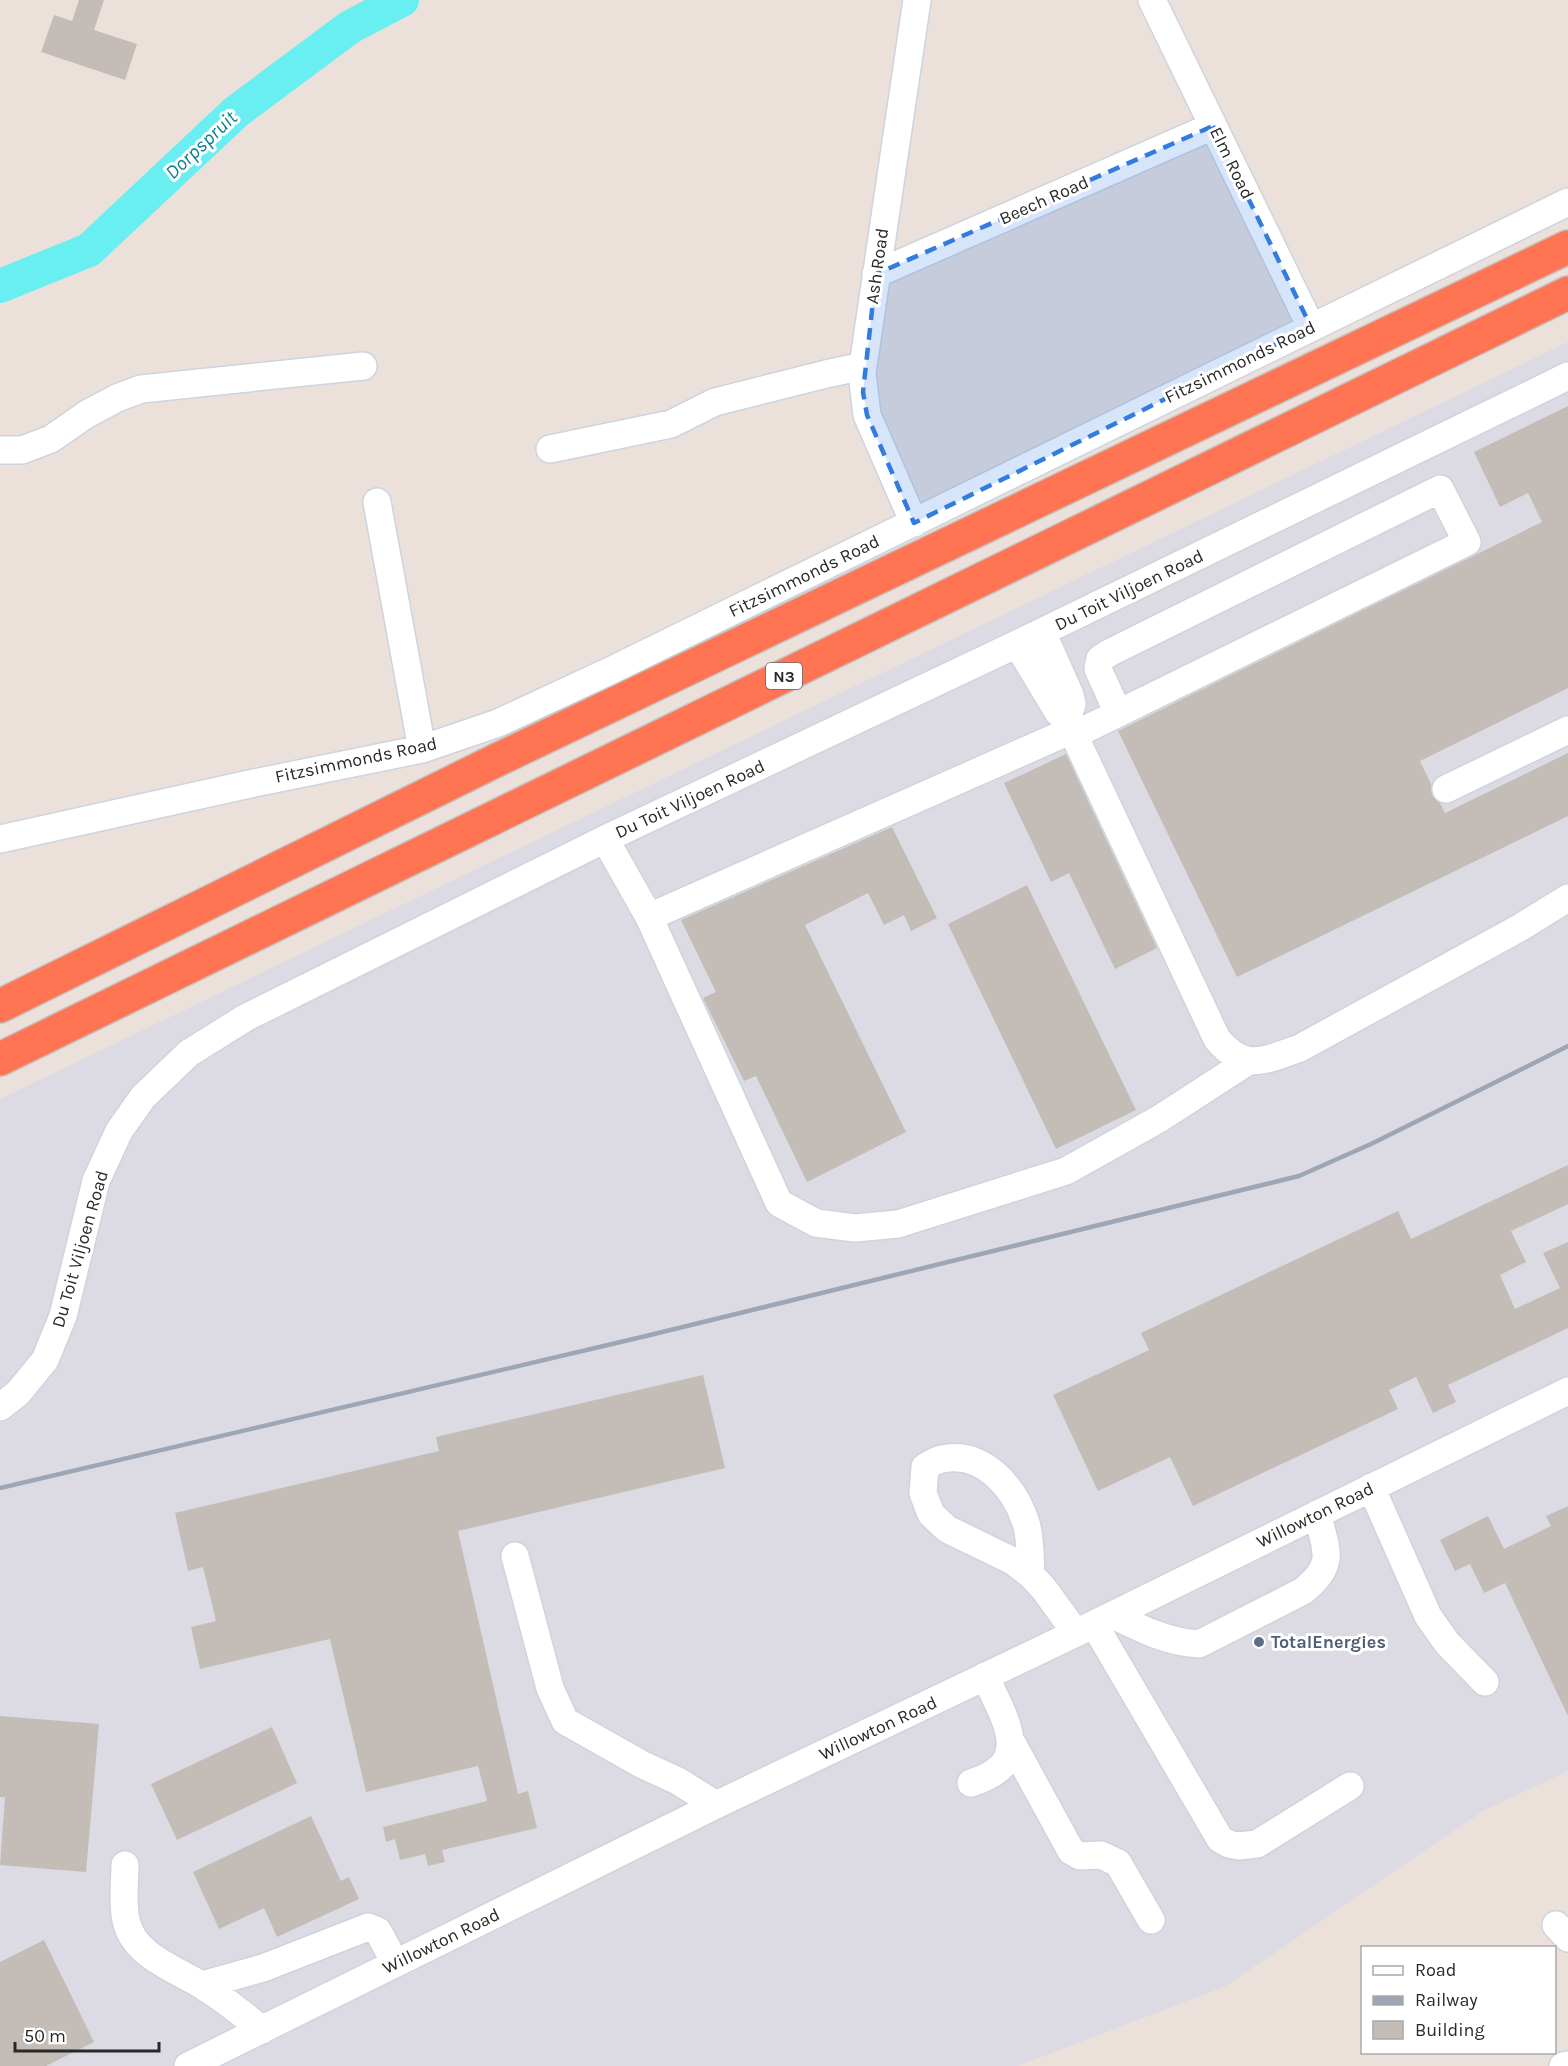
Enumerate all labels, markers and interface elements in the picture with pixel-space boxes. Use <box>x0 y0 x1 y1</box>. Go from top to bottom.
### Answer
water label: Dorpspruit <box>160 106 242 184</box>
street label: Elm Road <box>1205 123 1259 203</box>
street label: Beech Road <box>996 171 1092 229</box>
street label: Ash Road <box>861 227 893 305</box>
street label: Fitzsimmonds Road <box>1161 316 1319 408</box>
street label: Fitzsimmonds Road <box>725 530 883 622</box>
street label: Du Toit Viljoen Road <box>1051 544 1207 636</box>
road number: N3 <box>766 663 802 689</box>
street label: Fitzsimmonds Road <box>273 732 439 788</box>
street label: Du Toit Viljoen Road <box>612 755 768 843</box>
street label: Du Toit Viljoen Road <box>47 1168 113 1330</box>
street label: Willowton Road <box>1253 1477 1377 1553</box>
place label: TotalEnergies <box>1271 1631 1386 1653</box>
marker: TotalEnergies <box>1252 1635 1266 1649</box>
street label: Willowton Road <box>816 1691 940 1765</box>
street label: Willowton Road <box>379 1903 503 1979</box>
legend <box>1361 1946 1556 2054</box>
text: Road <box>1415 1959 1456 1981</box>
text: Railway <box>1415 1989 1478 2011</box>
scale bar <box>15 2015 159 2053</box>
text: Building <box>1415 2019 1485 2041</box>
text: 50 m <box>24 2025 66 2047</box>

